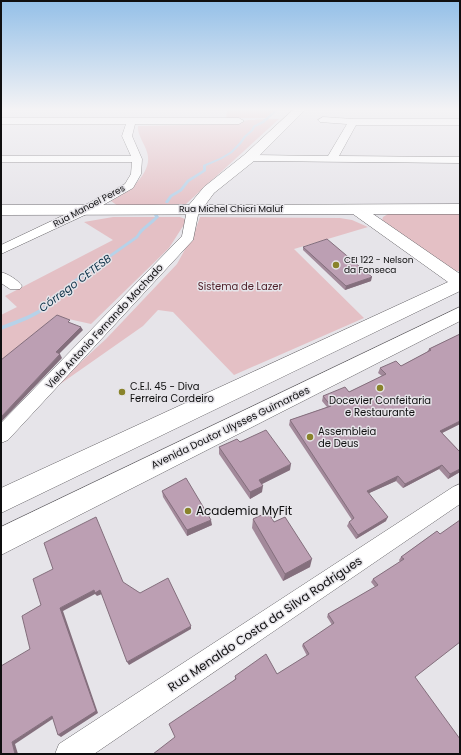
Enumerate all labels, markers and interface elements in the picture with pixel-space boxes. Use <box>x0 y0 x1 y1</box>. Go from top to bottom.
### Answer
street label: Rua Manoel Peres <box>51 182 127 230</box>
street label: Rua Michel Chicri Maluf <box>179 203 283 215</box>
water label: Córrego CETESB <box>35 250 115 316</box>
place label: CEI 122 - Nelson da Fonseca <box>344 254 414 276</box>
street label: Viela Antonio Fernando Machado <box>42 260 167 392</box>
marker: CEI 122 - Nelson da Fonseca <box>331 260 341 270</box>
park label: Sistema de Lazer <box>198 279 282 294</box>
place label: C.E.I. 45 - Diva Ferreira Cordeiro <box>130 379 214 406</box>
street label: Avenida Doutor Ulysses Guimarães <box>148 382 312 473</box>
marker: Docevier Confeitaria e Restaurante <box>375 383 385 393</box>
marker: C.E.I. 45 - Diva Ferreira Cordeiro <box>117 387 127 397</box>
place label: Docevier Confeitaria e Restaurante <box>329 393 431 420</box>
place label: Assembleia de Deus <box>318 424 376 451</box>
marker: Assembleia de Deus <box>305 432 315 442</box>
place label: Academia MyFit <box>196 502 292 519</box>
marker: Academia MyFit <box>183 506 193 516</box>
street label: Rua Menaldo Costa da Silva Rodrigues <box>164 552 365 695</box>

